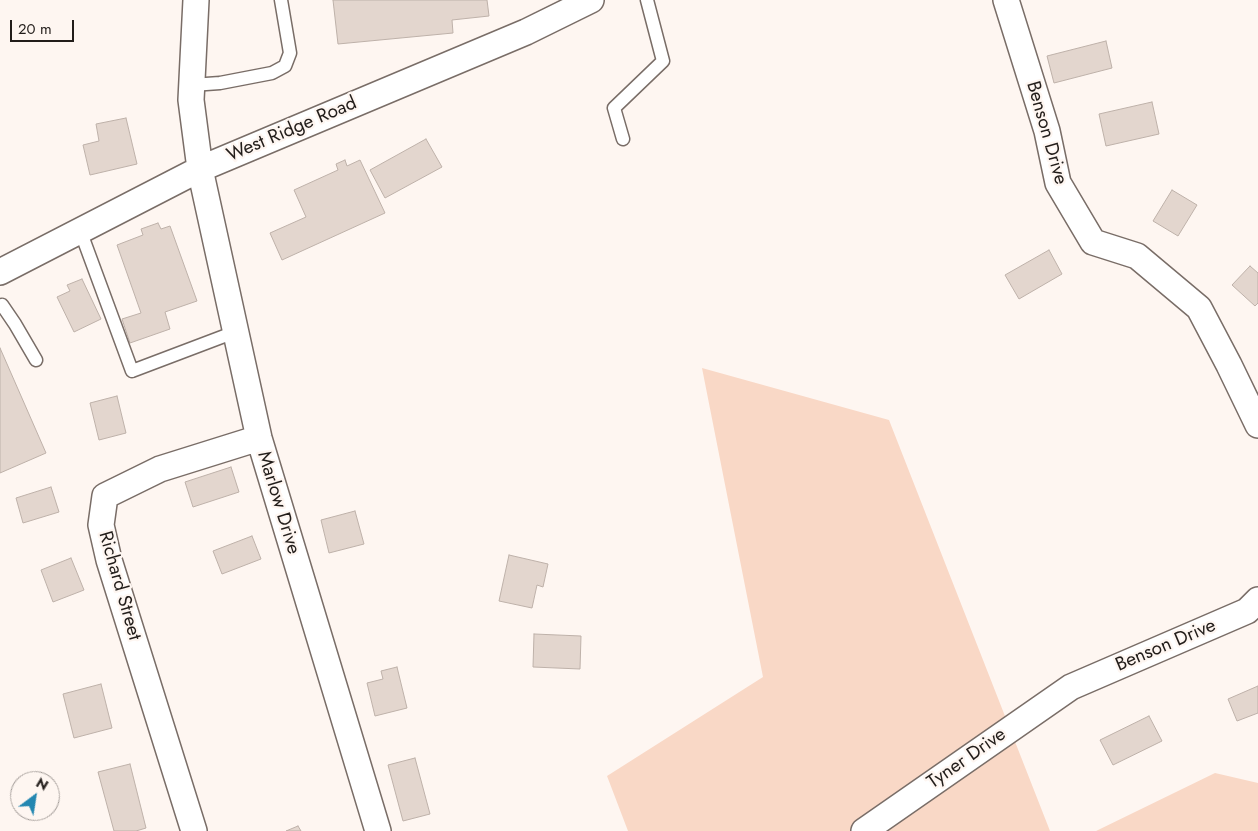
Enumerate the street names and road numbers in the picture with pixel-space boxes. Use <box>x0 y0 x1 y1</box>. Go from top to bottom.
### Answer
street label: Benson Drive <box>1020 79 1072 187</box>
street label: West Ridge Road <box>224 92 360 168</box>
street label: Marlow Drive <box>252 449 304 557</box>
street label: Richard Street <box>93 529 145 643</box>
street label: Benson Drive <box>1113 615 1219 677</box>
street label: Tyner Drive <box>923 724 1011 794</box>

